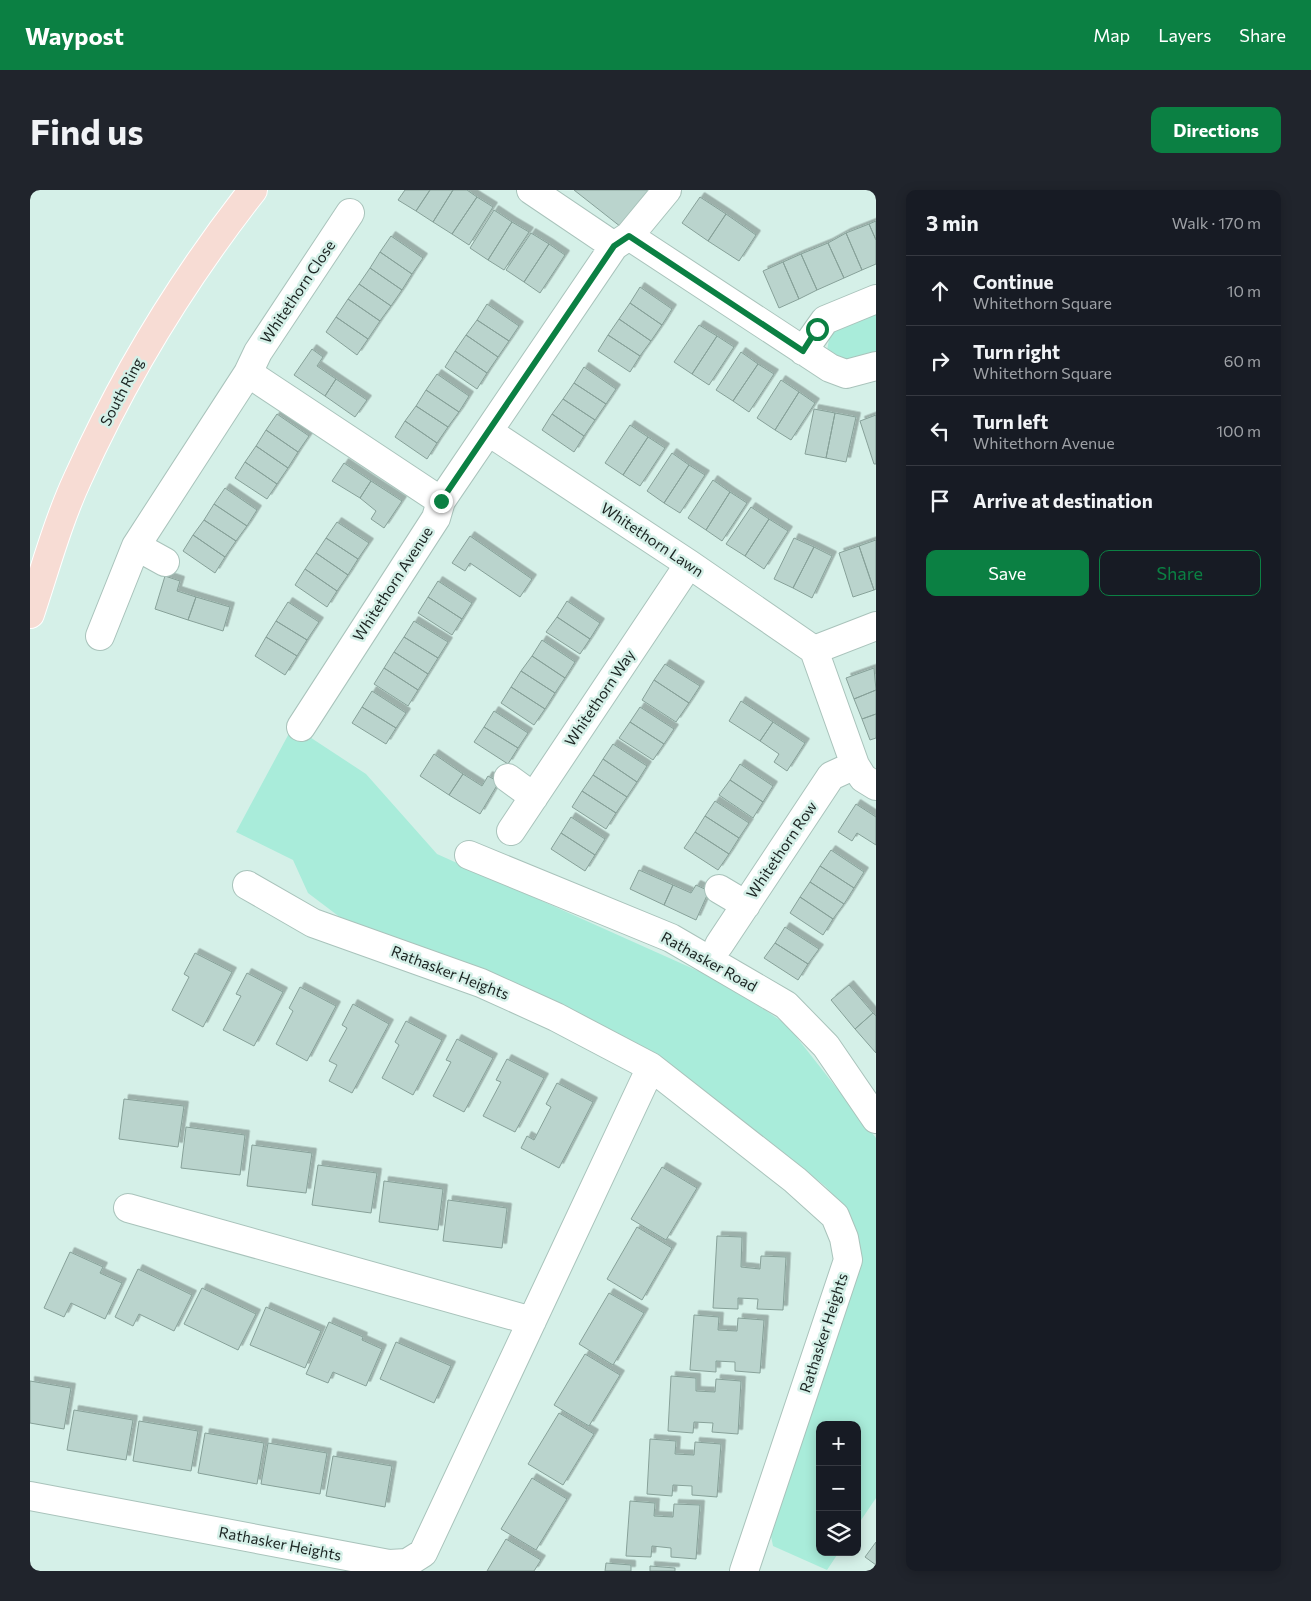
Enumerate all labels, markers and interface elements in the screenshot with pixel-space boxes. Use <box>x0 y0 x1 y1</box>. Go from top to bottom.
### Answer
text: Waypost <box>25 21 124 50</box>
text: Map <box>1093 24 1130 46</box>
text: Layers <box>1158 24 1211 46</box>
text: Share <box>1239 24 1286 46</box>
button: Directions <box>1151 107 1281 153</box>
text: Find us <box>30 109 144 152</box>
text: 3 min <box>926 210 979 235</box>
text: Walk · 170 m <box>1172 213 1261 232</box>
street label: Whitethorn Close <box>256 236 338 346</box>
text: Continue <box>973 270 1053 293</box>
icon: ahead <box>926 277 954 305</box>
text: 10 m <box>1227 281 1261 300</box>
text: Whitethorn Square <box>973 293 1112 312</box>
route start <box>806 318 829 341</box>
text: Turn right <box>973 340 1060 363</box>
icon: right <box>926 347 954 375</box>
text: 60 m <box>1224 351 1261 370</box>
street label: South Ring <box>96 354 147 429</box>
text: Whitethorn Square <box>973 363 1112 382</box>
text: Turn left <box>973 410 1048 433</box>
icon: left <box>926 417 954 445</box>
text: 100 m <box>1216 421 1261 440</box>
text: Whitethorn Avenue <box>973 433 1115 452</box>
icon: arrive <box>926 487 954 515</box>
text: Arrive at destination <box>973 489 1153 512</box>
route end <box>430 490 453 513</box>
street label: Whitethorn Lawn <box>598 498 707 580</box>
street label: Whitethorn Avenue <box>348 523 436 644</box>
button: Save <box>926 550 1089 596</box>
button: Share <box>1099 550 1261 596</box>
street label: Whitethorn Way <box>560 645 638 749</box>
street label: Whitethorn Row <box>742 798 820 901</box>
street label: Rathasker Road <box>658 927 761 995</box>
street label: Rathasker Heights <box>389 941 512 1003</box>
street label: Rathasker Heights <box>795 1271 851 1395</box>
map controls <box>816 1421 861 1556</box>
button: + <box>816 1421 861 1466</box>
button: − <box>816 1466 861 1511</box>
button: layers <box>816 1511 861 1556</box>
street label: Rathasker Heights <box>217 1522 343 1564</box>

